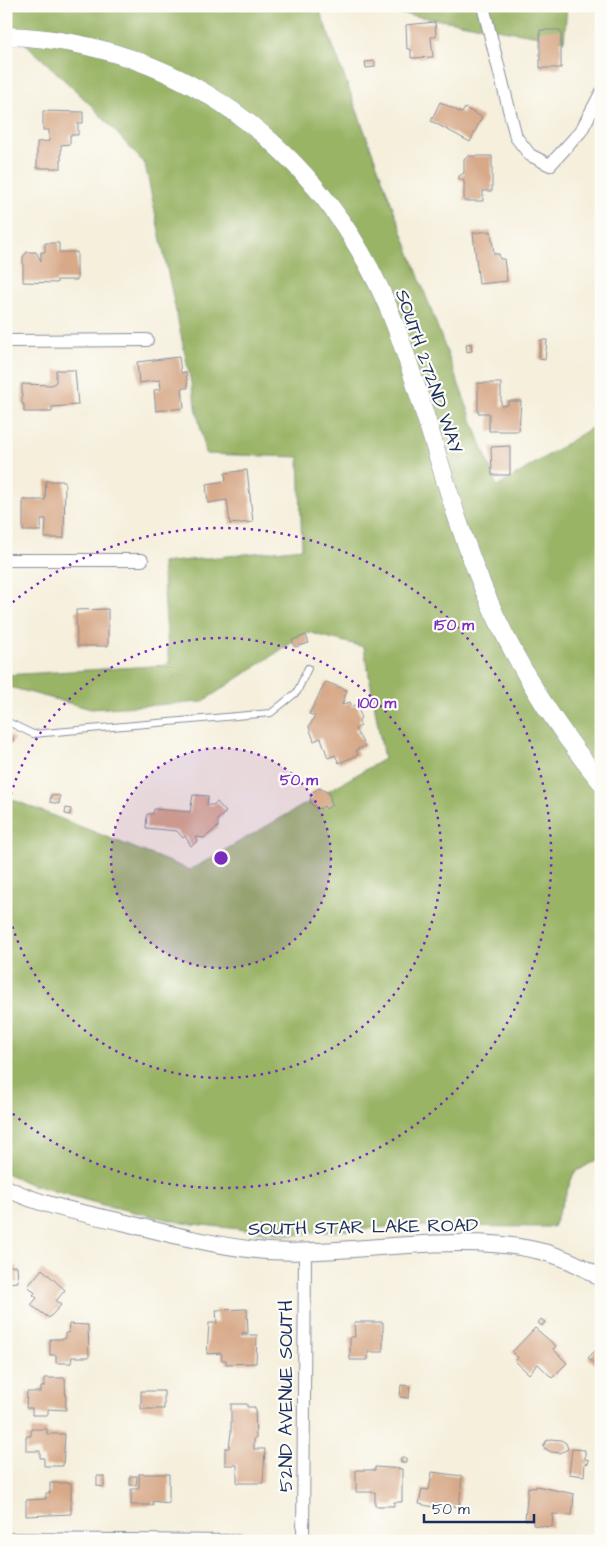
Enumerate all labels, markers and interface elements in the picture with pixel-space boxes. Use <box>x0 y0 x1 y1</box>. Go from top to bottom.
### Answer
street label: SOUTH 272ND WAY <box>388 286 469 457</box>
text: 150 m <box>434 615 474 636</box>
text: 100 m <box>358 693 397 714</box>
text: 50 m <box>280 770 318 791</box>
centre of rings <box>212 849 230 867</box>
street label: SOUTH STAR LAKE ROAD <box>248 1212 478 1243</box>
street label: 52ND AVENUE SOUTH <box>273 1300 300 1492</box>
scale bar <box>424 1492 534 1524</box>
text: 50 m <box>432 1499 470 1520</box>

